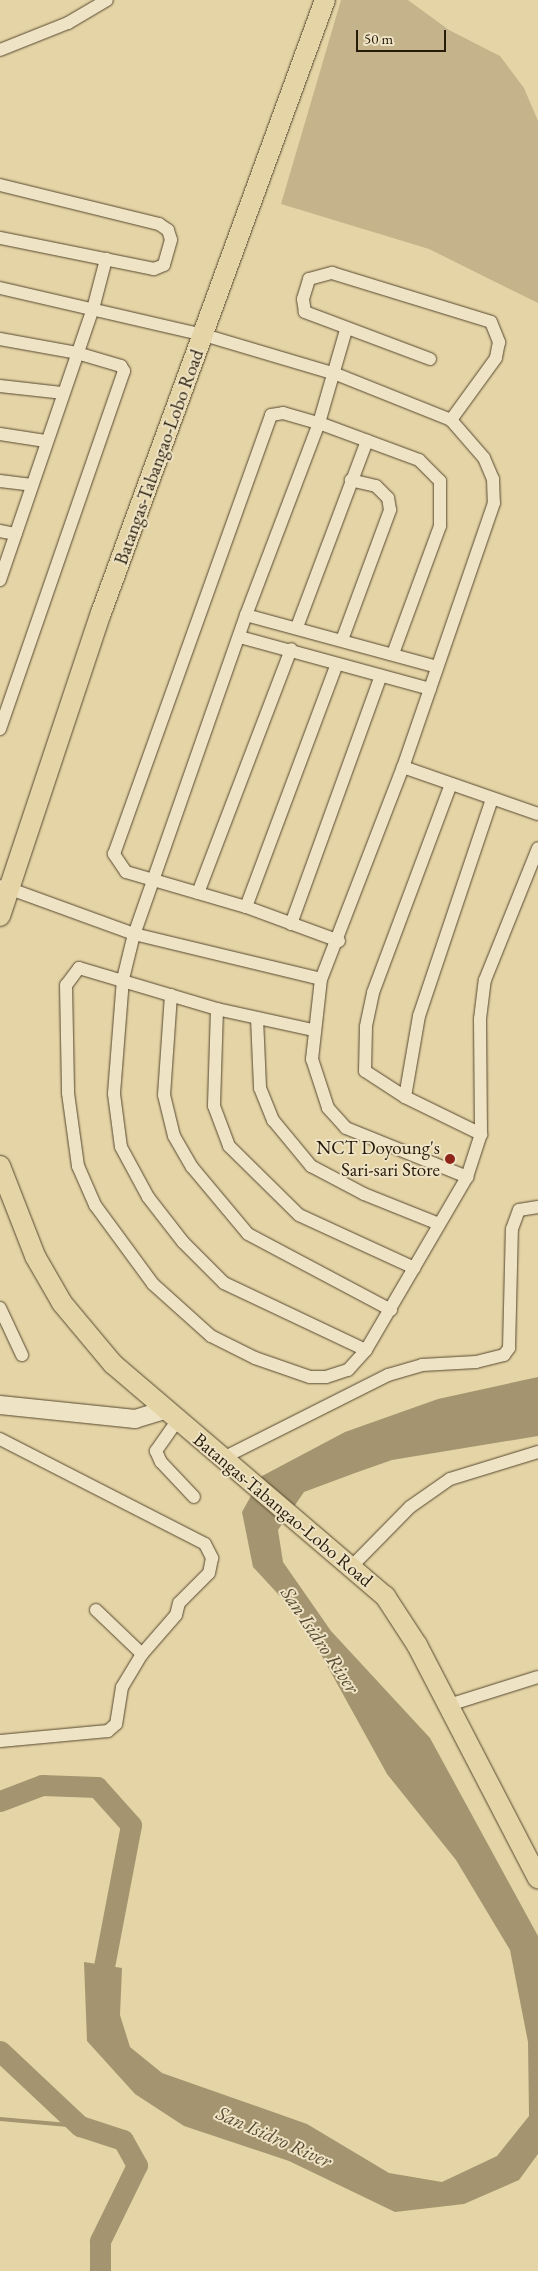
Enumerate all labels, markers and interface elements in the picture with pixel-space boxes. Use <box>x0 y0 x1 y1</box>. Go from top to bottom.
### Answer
scale bar <box>358 20 448 52</box>
text: 50 m <box>364 29 393 48</box>
street label: Batangas-Tabangao-Lobo Road <box>109 346 209 568</box>
place label: NCT Doyoung's Sari-sari Store <box>316 1137 440 1181</box>
marker: NCT Doyoung's Sari-sari Store <box>444 1153 456 1165</box>
street label: Batangas-Tabangao-Lobo Road <box>189 1428 377 1592</box>
water label: San Isidro River <box>276 1582 364 1698</box>
water label: San Isidro River <box>213 2101 335 2173</box>

